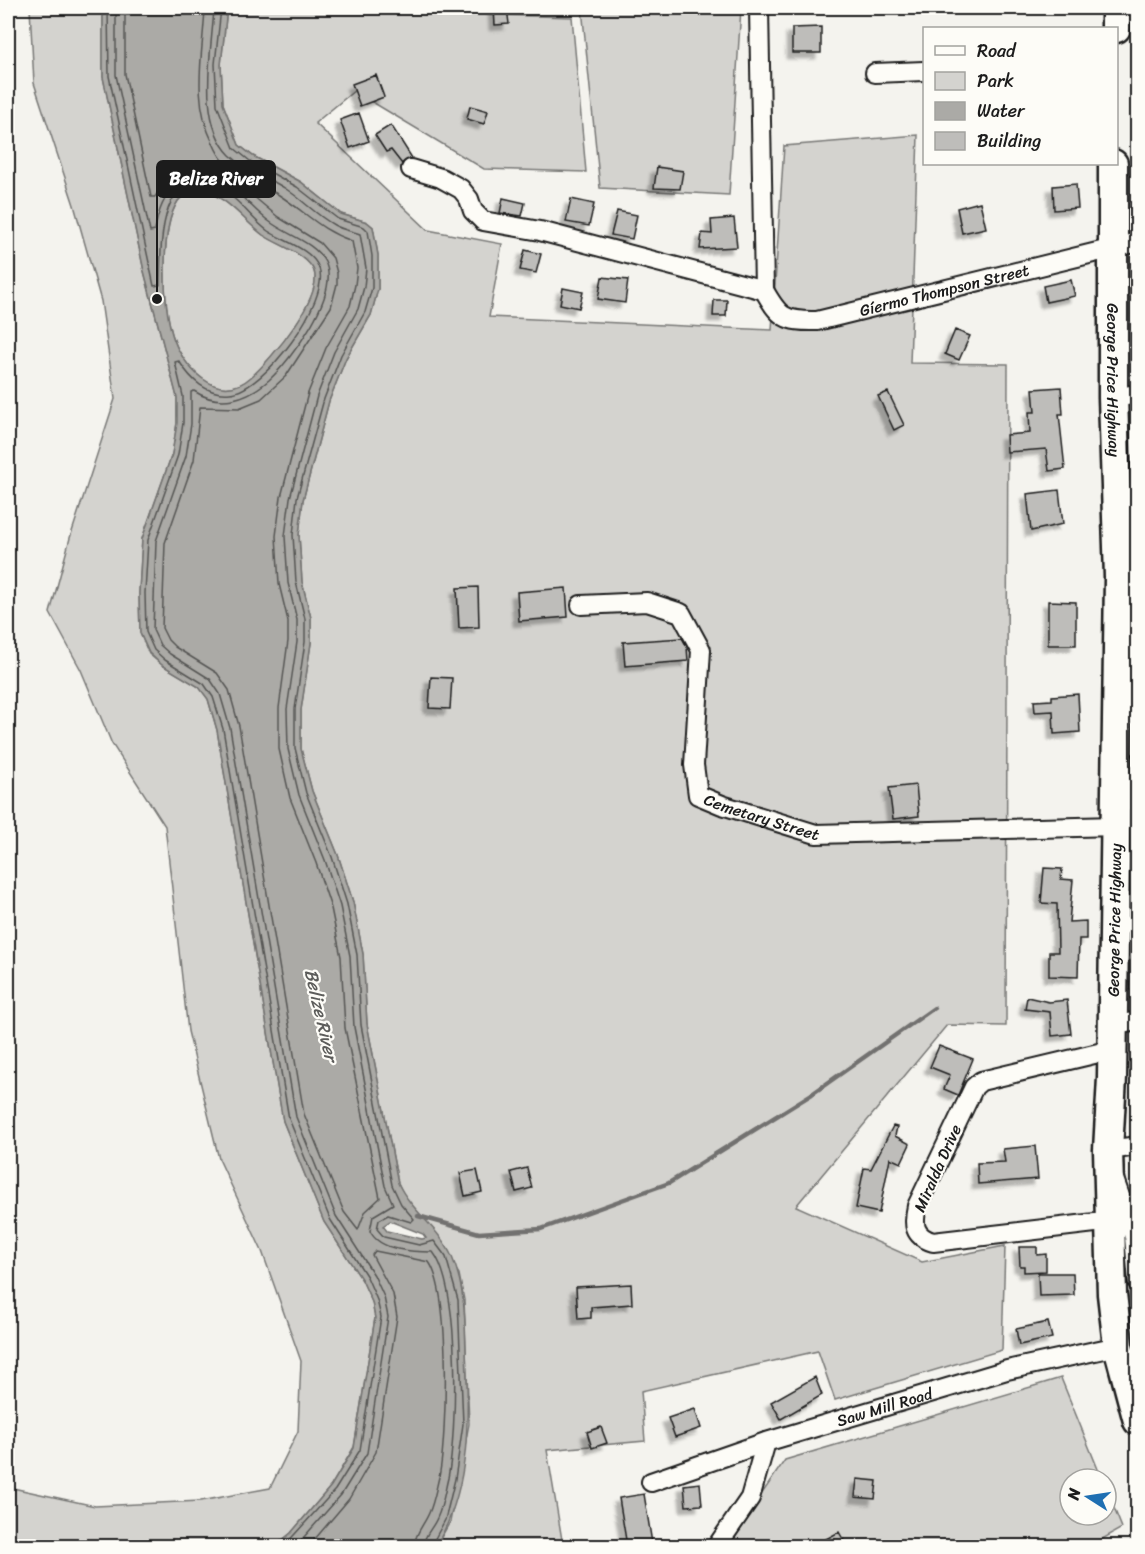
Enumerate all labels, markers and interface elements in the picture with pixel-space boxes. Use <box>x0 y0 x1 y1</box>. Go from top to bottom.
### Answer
legend <box>923 27 1118 165</box>
text: Road <box>977 35 1017 67</box>
text: Park <box>977 65 1014 97</box>
text: Water <box>977 95 1026 127</box>
text: Building <box>977 125 1041 157</box>
callout: Belize River <box>157 161 275 197</box>
text: Belize River <box>169 163 264 195</box>
street label: Gíermo Thompson Street <box>857 255 1032 325</box>
street label: George Price Highway <box>1098 303 1129 458</box>
street label: Cemetary Street <box>699 785 823 849</box>
street label: George Price Highway <box>1099 842 1130 997</box>
water label: Belize River <box>295 966 348 1068</box>
street label: Miralda Drive <box>905 1120 970 1217</box>
street label: Saw Mill Road <box>833 1379 937 1435</box>
north arrow <box>1058 1467 1118 1527</box>
text: N <box>1058 1485 1089 1503</box>

